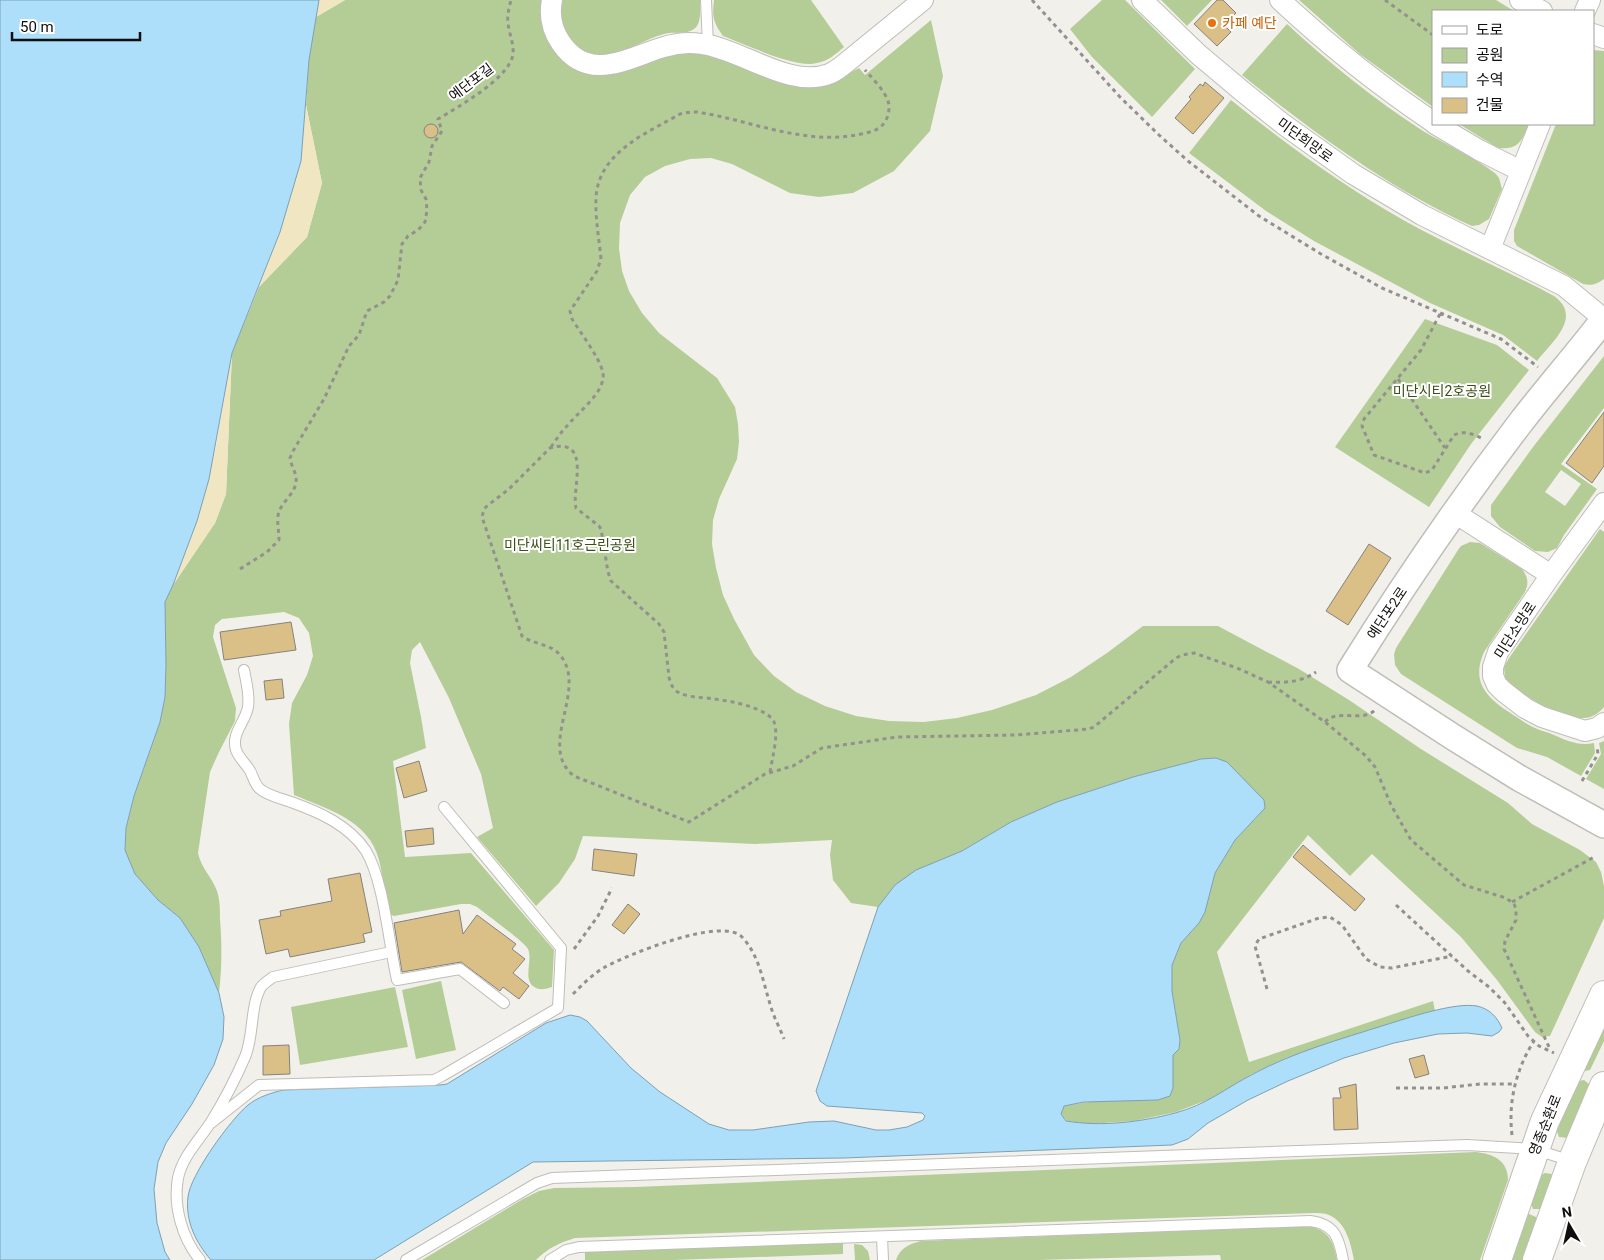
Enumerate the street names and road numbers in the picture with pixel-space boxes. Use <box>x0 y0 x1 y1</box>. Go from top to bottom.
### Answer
street label: 예단포길 <box>446 60 496 104</box>
street label: 미단희망로 <box>1274 115 1336 165</box>
street label: 예단포2로 <box>1364 584 1410 642</box>
street label: 미단소망로 <box>1491 599 1539 661</box>
street label: 영종순환로 <box>1526 1092 1565 1158</box>

